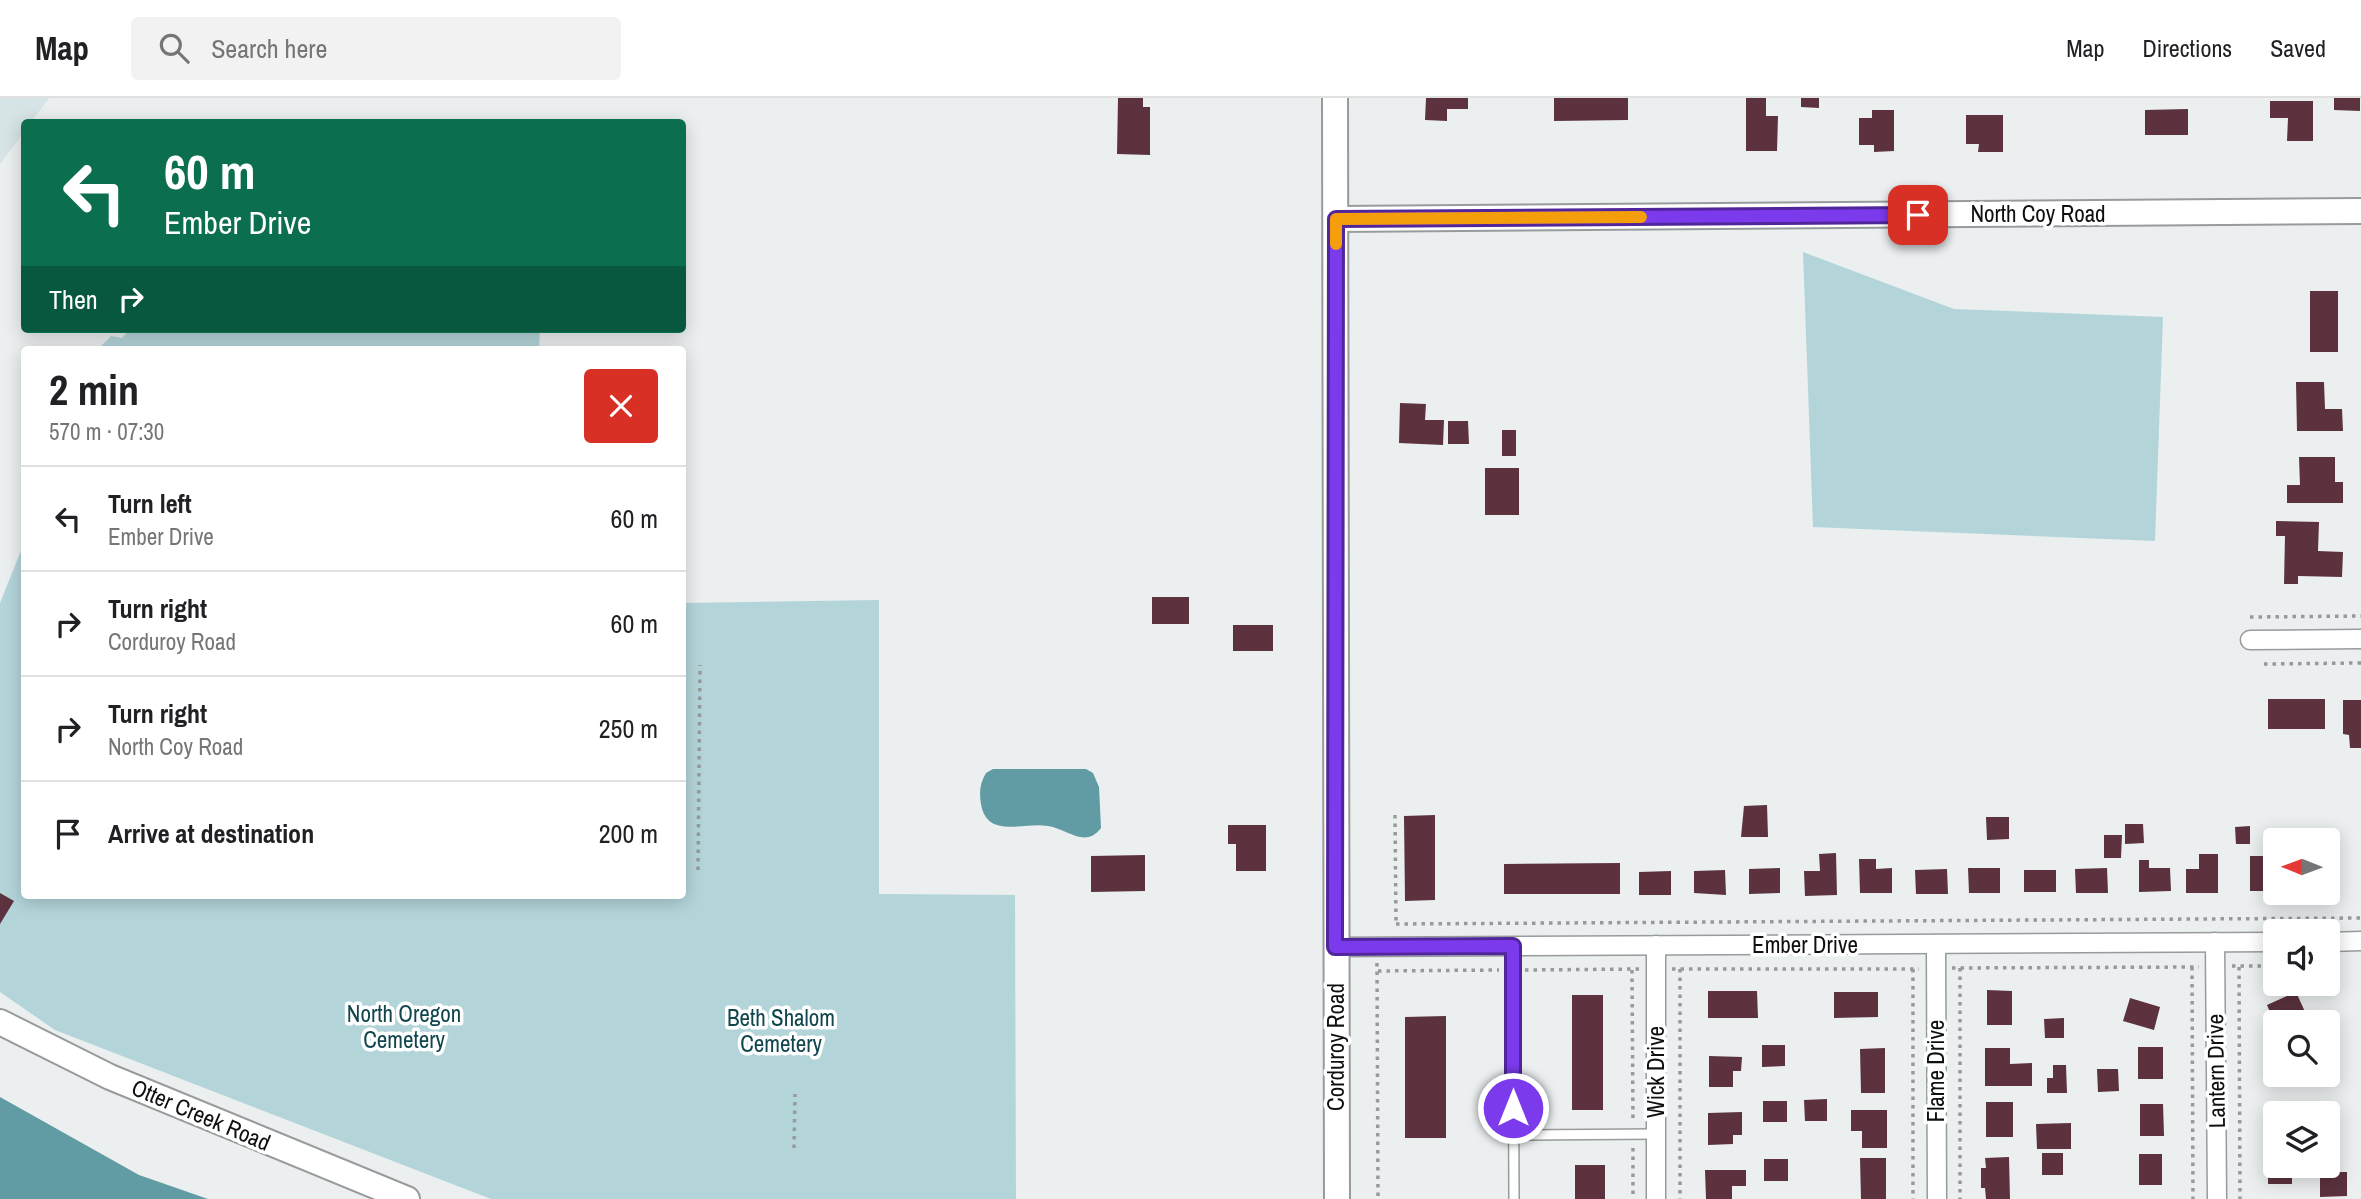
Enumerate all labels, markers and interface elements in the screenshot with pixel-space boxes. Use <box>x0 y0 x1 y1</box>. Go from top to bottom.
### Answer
search box <box>131 17 621 80</box>
text: Map <box>35 26 89 70</box>
icon: search <box>155 29 193 67</box>
text: Search here <box>211 31 327 66</box>
text: Map <box>2066 32 2104 64</box>
text: Directions <box>2142 32 2232 64</box>
text: Saved <box>2270 32 2326 64</box>
text: 60 m <box>164 138 256 204</box>
icon: left <box>49 147 140 238</box>
pin <box>1888 185 1948 245</box>
icon: arrive <box>1899 196 1937 234</box>
street label: North Coy Road <box>1970 198 2106 229</box>
text: Ember Drive <box>164 201 311 244</box>
icon: right <box>112 280 150 318</box>
text: Then <box>49 282 98 317</box>
text: 2 min <box>49 362 139 418</box>
button: close <box>584 369 658 443</box>
text: 570 m · 07:30 <box>49 416 164 447</box>
text: Turn left <box>108 486 192 521</box>
icon: left <box>49 500 87 538</box>
text: 60 m <box>611 501 658 536</box>
text: Ember Drive <box>108 521 214 552</box>
text: Turn right <box>108 591 207 626</box>
icon: right <box>49 605 87 643</box>
text: 60 m <box>611 606 658 641</box>
text: Corduroy Road <box>108 626 236 657</box>
text: Turn right <box>108 696 207 731</box>
icon: right <box>49 710 87 748</box>
text: 250 m <box>599 711 658 746</box>
text: North Coy Road <box>108 731 243 762</box>
icon: arrive <box>49 815 87 853</box>
text: Arrive at destination <box>108 816 314 851</box>
text: 200 m <box>599 816 658 851</box>
north arrow <box>2263 828 2340 905</box>
map controls <box>2263 828 2340 1178</box>
button: sound <box>2263 919 2340 996</box>
street label: Ember Drive <box>1752 929 1858 960</box>
street label: Corduroy Road <box>1320 983 1351 1111</box>
park label: North Oregon Cemetery <box>347 998 461 1055</box>
park label: Beth Shalom Cemetery <box>727 1002 835 1059</box>
button: search <box>2263 1010 2340 1087</box>
street label: Lantern Drive <box>2199 1014 2232 1128</box>
street label: Flame Drive <box>1920 1020 1951 1122</box>
street label: Wick Drive <box>1640 1026 1671 1118</box>
street label: Otter Creek Road <box>127 1071 275 1158</box>
position arrow <box>1476 1071 1550 1145</box>
button: layers <box>2263 1101 2340 1178</box>

